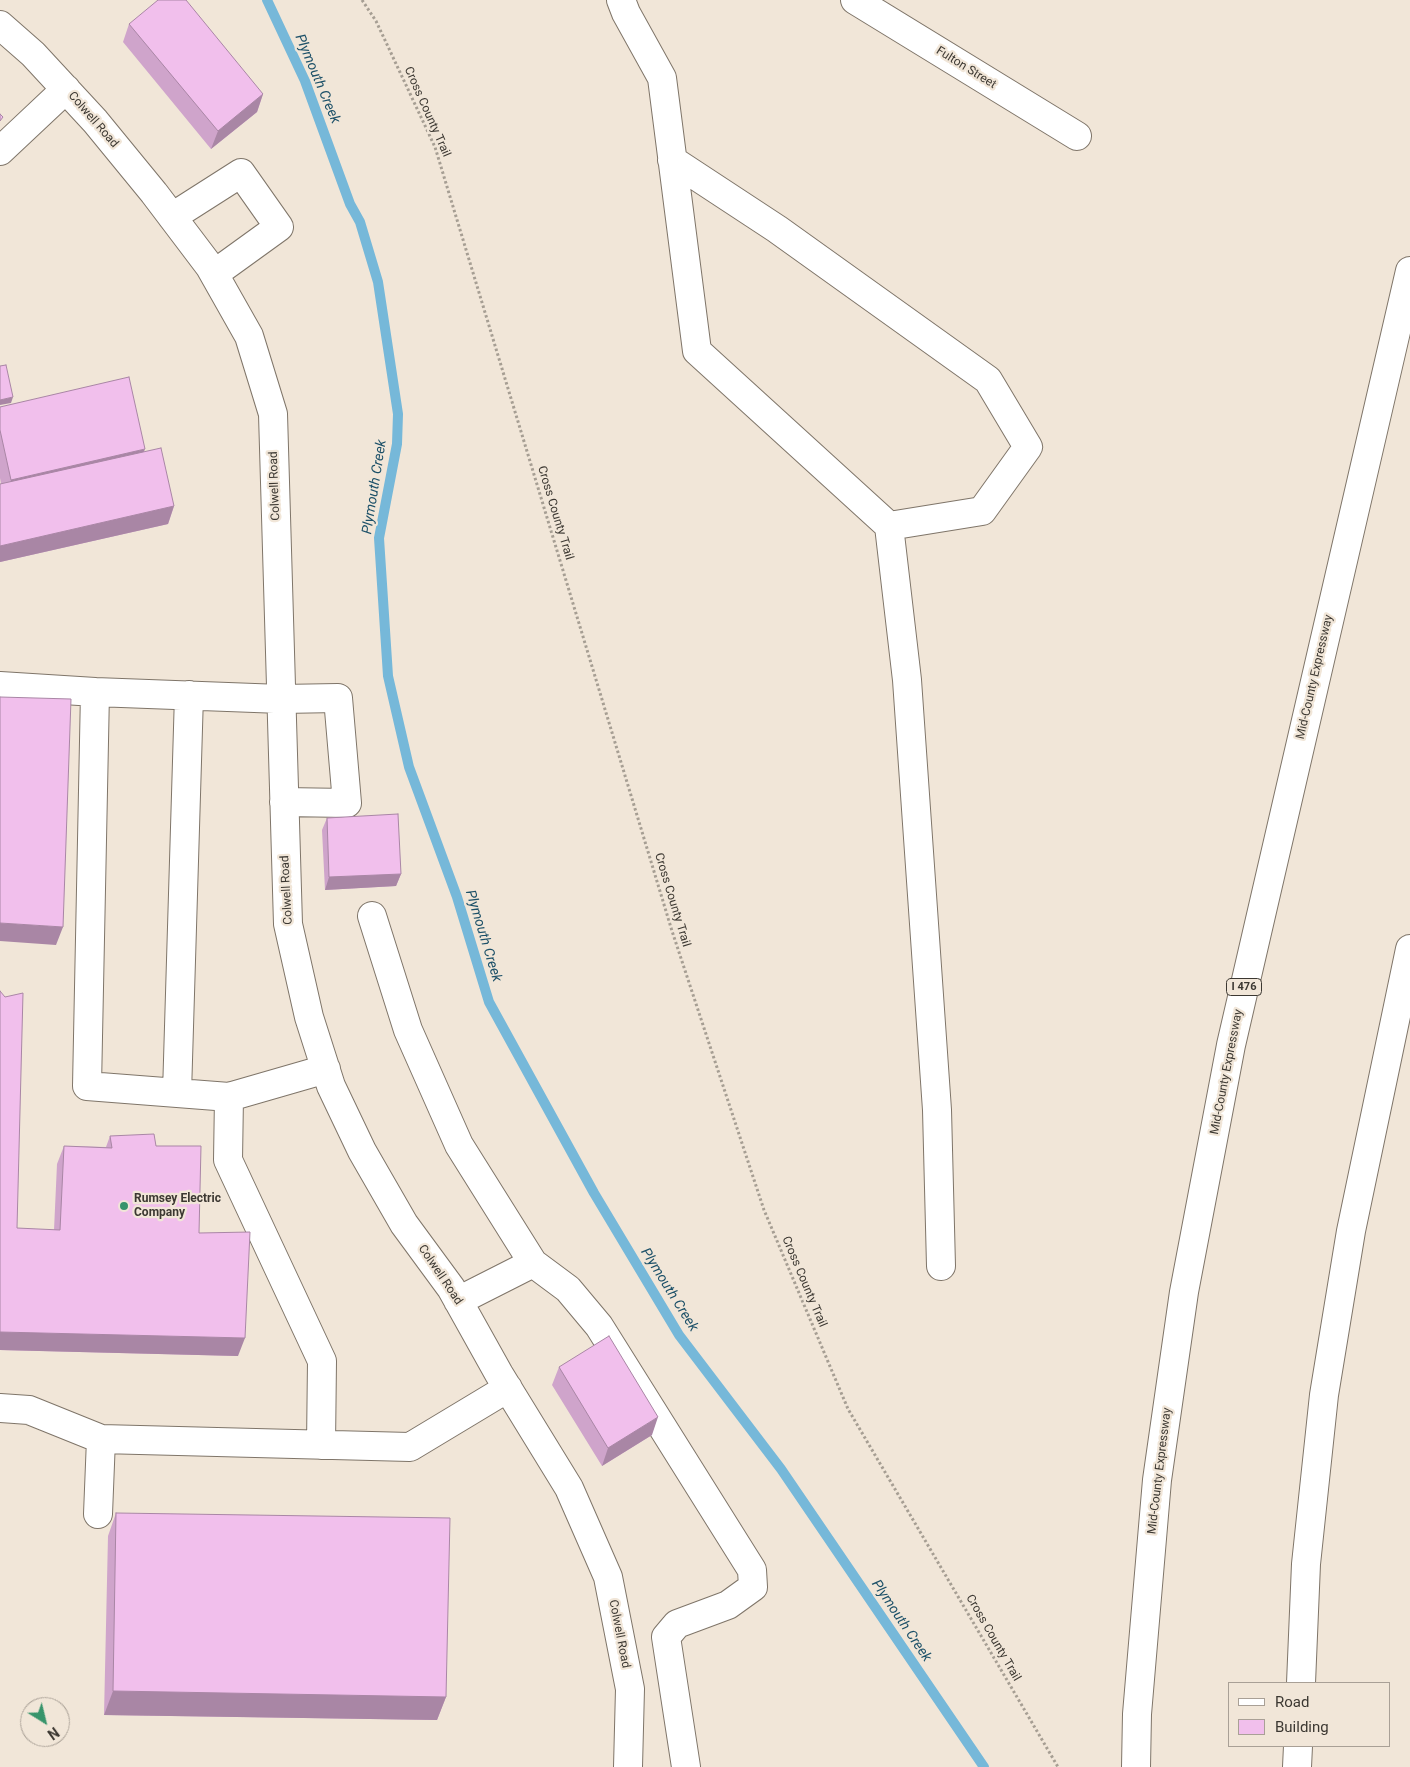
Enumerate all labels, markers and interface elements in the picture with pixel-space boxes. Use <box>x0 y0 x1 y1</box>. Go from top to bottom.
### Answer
water label: Plymouth Creek <box>291 32 343 126</box>
street label: Fulton Street <box>933 44 999 92</box>
street label: Cross County Trail <box>401 65 453 159</box>
street label: Colwell Road <box>65 89 121 151</box>
water label: Plymouth Creek <box>359 439 391 535</box>
street label: Colwell Road <box>267 451 283 521</box>
street label: Cross County Trail <box>534 464 576 562</box>
street label: Mid-County Expressway <box>1294 613 1336 741</box>
street label: Cross County Trail <box>651 851 693 949</box>
street label: Colwell Road <box>278 855 296 925</box>
water label: Plymouth Creek <box>461 888 505 984</box>
road number: I 476 <box>1226 979 1262 996</box>
street label: Mid-County Expressway <box>1208 1008 1246 1136</box>
place label: Rumsey Electric Company <box>134 1192 221 1220</box>
marker: Rumsey Electric Company <box>118 1200 130 1212</box>
street label: Cross County Trail <box>778 1234 830 1330</box>
street label: Colwell Road <box>415 1242 465 1308</box>
water label: Plymouth Creek <box>637 1245 701 1335</box>
street label: Mid-County Expressway <box>1145 1407 1175 1535</box>
water label: Plymouth Creek <box>867 1577 935 1665</box>
street label: Cross County Trail <box>962 1592 1024 1684</box>
street label: Colwell Road <box>605 1599 633 1669</box>
legend <box>1228 1682 1390 1747</box>
text: Road <box>1275 1693 1309 1711</box>
north arrow <box>20 1697 70 1747</box>
text: Building <box>1275 1718 1329 1736</box>
text: N <box>45 1724 62 1743</box>

